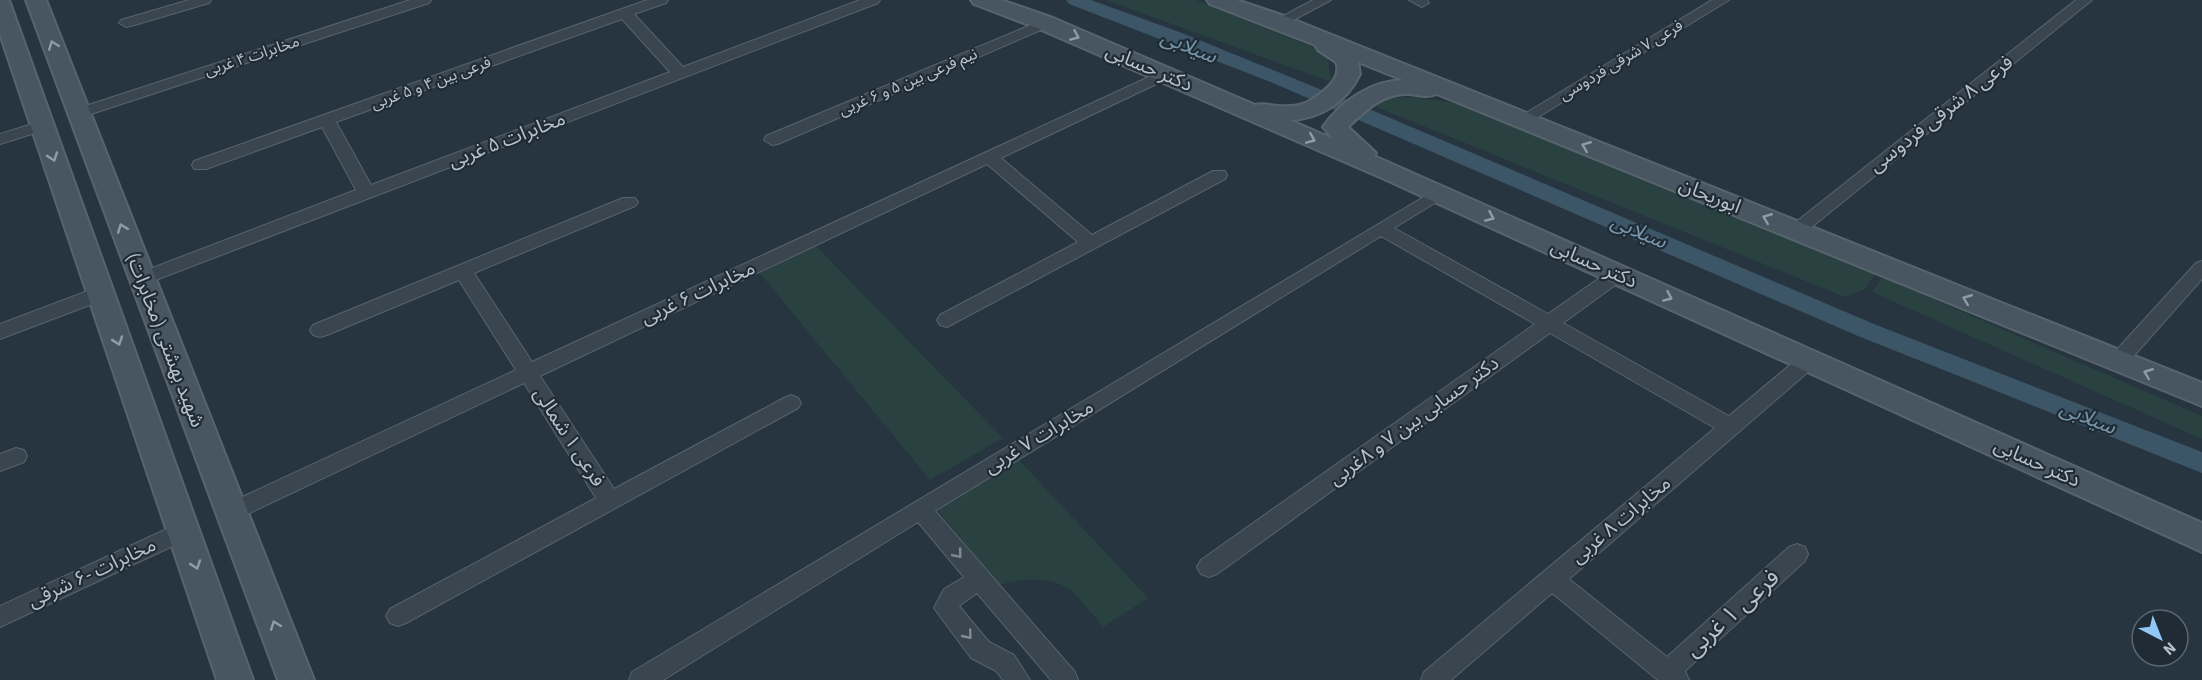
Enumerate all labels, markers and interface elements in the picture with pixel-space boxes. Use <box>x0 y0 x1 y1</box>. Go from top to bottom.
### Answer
street label: فرعی ۷ شرقی فردوسی <box>1555 14 1687 106</box>
water label: سیلابی <box>1156 21 1222 71</box>
one-way arrow <box>1068 29 1079 41</box>
street label: مخابرات ۴ غربی <box>202 30 302 82</box>
street label: دکتر حسابی <box>1101 37 1197 99</box>
one-way arrow <box>48 40 61 51</box>
street label: نیم فرعی بین ۵ و ۶ غربی <box>835 43 981 122</box>
street label: فرعی ۸ شرقی فردوسی <box>1863 49 2019 179</box>
street label: فرعی بین ۴ و ۵ غربی <box>368 51 494 115</box>
street label: مخابرات ۵ غربی <box>444 105 570 175</box>
one-way arrow <box>1305 132 1316 144</box>
one-way arrow <box>1581 141 1592 153</box>
one-way arrow <box>46 151 59 162</box>
street label: ابوریحان <box>1675 171 1745 221</box>
water label: سیلابی <box>1606 206 1672 256</box>
one-way arrow <box>1483 210 1494 222</box>
one-way arrow <box>1762 213 1773 225</box>
one-way arrow <box>117 223 129 234</box>
street label: دکتر حسابی <box>1546 233 1642 295</box>
street label: شهید بهشتی (مخابرات) <box>119 249 211 431</box>
street label: مخابرات ۶ غربی <box>636 254 760 332</box>
one-way arrow <box>1661 290 1672 302</box>
one-way arrow <box>1963 294 1974 306</box>
one-way arrow <box>111 335 124 346</box>
street label: دکتر حسابی بین ۷ و ۸غربی <box>1323 350 1505 492</box>
one-way arrow <box>2143 368 2154 380</box>
street label: فرعی ۱ شمالی <box>526 382 612 492</box>
water label: سیلابی <box>2055 392 2121 442</box>
street label: مخابرات ۷ غربی <box>979 393 1099 481</box>
street label: دکتر حسابی <box>1989 432 2085 494</box>
street label: مخابرات ۸ غربی <box>1565 470 1677 570</box>
street label: مخابرات -۶ شرقی <box>23 531 161 615</box>
one-way arrow <box>951 547 962 558</box>
one-way arrow <box>188 559 201 570</box>
street label: فرعی ۱ غربی <box>1677 561 1787 665</box>
north arrow <box>2130 608 2190 668</box>
one-way arrow <box>269 621 282 631</box>
one-way arrow <box>960 628 971 639</box>
text: N <box>2158 637 2181 660</box>

